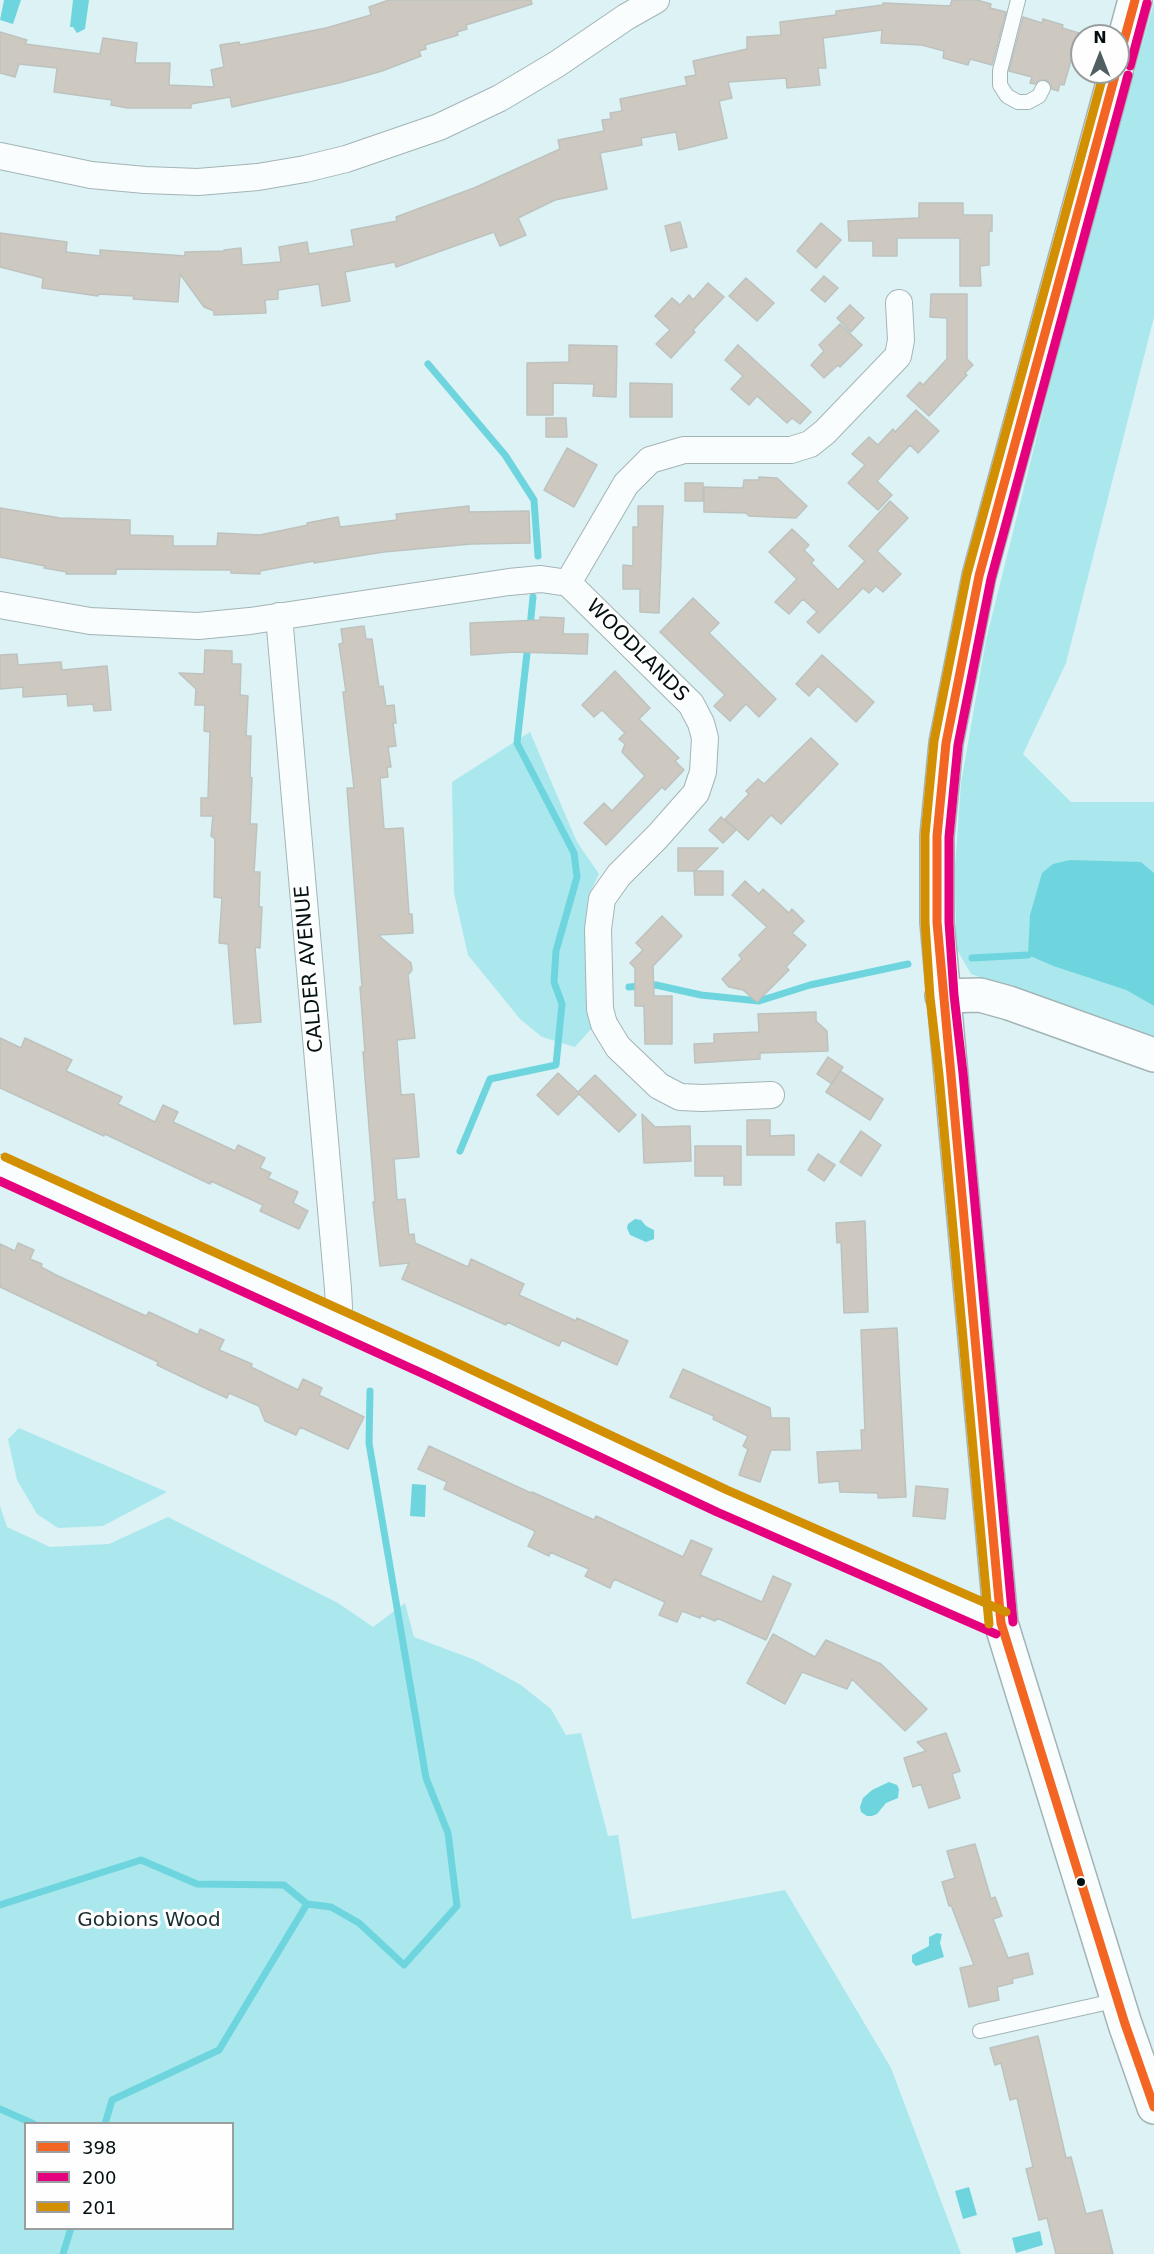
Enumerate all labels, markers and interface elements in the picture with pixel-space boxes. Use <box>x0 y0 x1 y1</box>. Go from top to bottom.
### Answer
north arrow <box>1070 24 1130 84</box>
text: N <box>1093 28 1107 47</box>
street label: WOODLANDS <box>581 595 693 707</box>
street label: CALDER AVENUE <box>291 884 329 1054</box>
unlabelled marker <box>1075 1876 1087 1888</box>
park label: Gobions Wood <box>77 1909 221 1933</box>
legend <box>24 2122 234 2230</box>
text: 398 <box>82 2137 116 2158</box>
text: 200 <box>82 2167 116 2188</box>
text: 201 <box>82 2197 116 2218</box>

